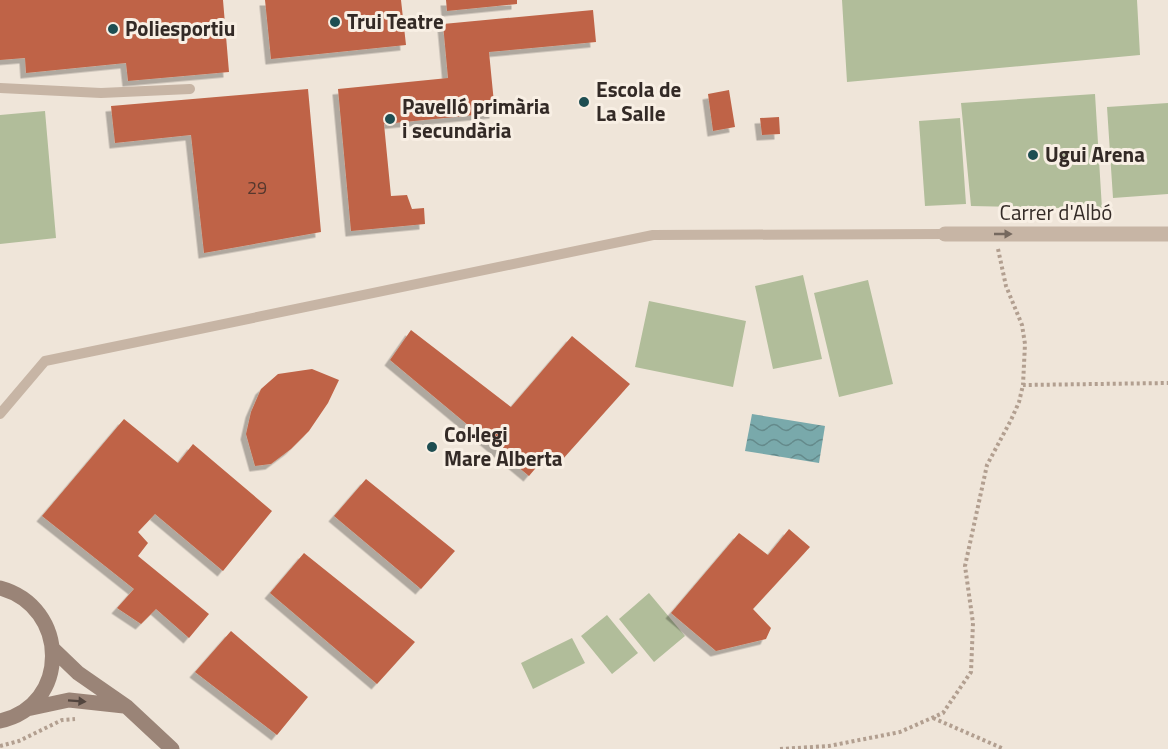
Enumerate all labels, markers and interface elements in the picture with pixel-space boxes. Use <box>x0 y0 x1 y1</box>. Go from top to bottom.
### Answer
place label: Trui Teatre <box>347 5 444 37</box>
place label: Poliesportiu <box>125 12 235 44</box>
marker: Trui Teatre <box>328 15 342 29</box>
marker: Poliesportiu <box>106 22 120 36</box>
place label: Escola de La Salle <box>596 73 681 129</box>
place label: Pavelló primària i secundària <box>402 90 550 146</box>
marker: Escola de La Salle <box>577 95 591 109</box>
marker: Pavelló primària i secundària <box>383 112 397 126</box>
place label: Ugui Arena <box>1045 138 1145 170</box>
marker: Ugui Arena <box>1026 148 1040 162</box>
house number: 29 <box>247 174 267 201</box>
street label: Carrer d'Albó <box>1000 196 1112 228</box>
one-way arrow <box>994 229 1013 239</box>
place label: Col·legi Mare Alberta <box>444 418 563 474</box>
marker: Col·legi Mare Alberta <box>425 440 439 454</box>
one-way arrow <box>67 696 86 706</box>

